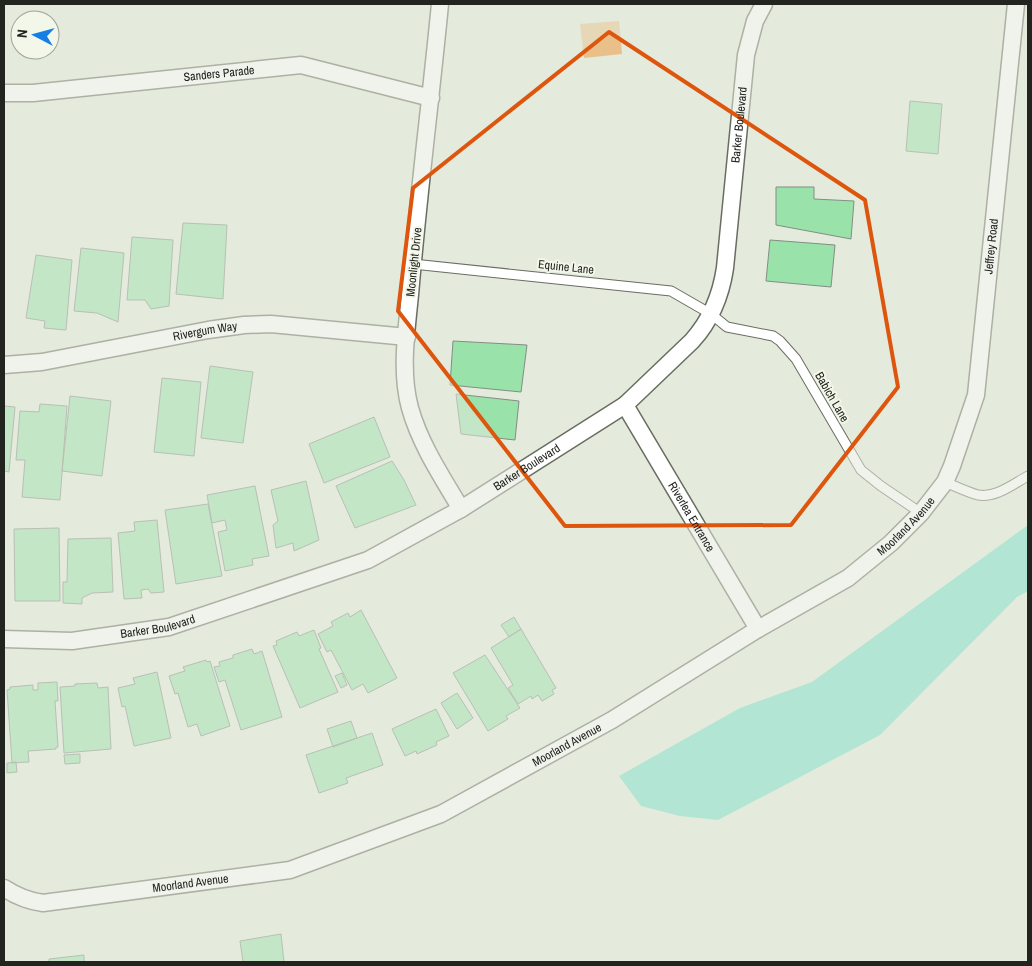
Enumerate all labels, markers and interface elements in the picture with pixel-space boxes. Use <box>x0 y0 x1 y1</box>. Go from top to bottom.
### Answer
north arrow <box>10 10 60 60</box>
text: N <box>13 29 31 39</box>
street label: Sanders Parade <box>183 62 255 85</box>
street label: Barker Boulevard <box>727 86 751 164</box>
street label: Jeffrey Road <box>980 218 1002 275</box>
street label: Moonlight Drive <box>402 227 426 297</box>
street label: Equine Lane <box>537 256 595 278</box>
street label: Rivergum Way <box>172 318 238 345</box>
street label: Babich Lane <box>811 369 853 425</box>
street label: Barker Boulevard <box>490 440 563 494</box>
street label: Riverlea Entrance <box>664 479 718 555</box>
street label: Moorland Avenue <box>874 494 939 559</box>
street label: Barker Boulevard <box>119 611 197 642</box>
street label: Moorland Avenue <box>529 719 604 770</box>
street label: Moorland Avenue <box>152 870 230 896</box>

